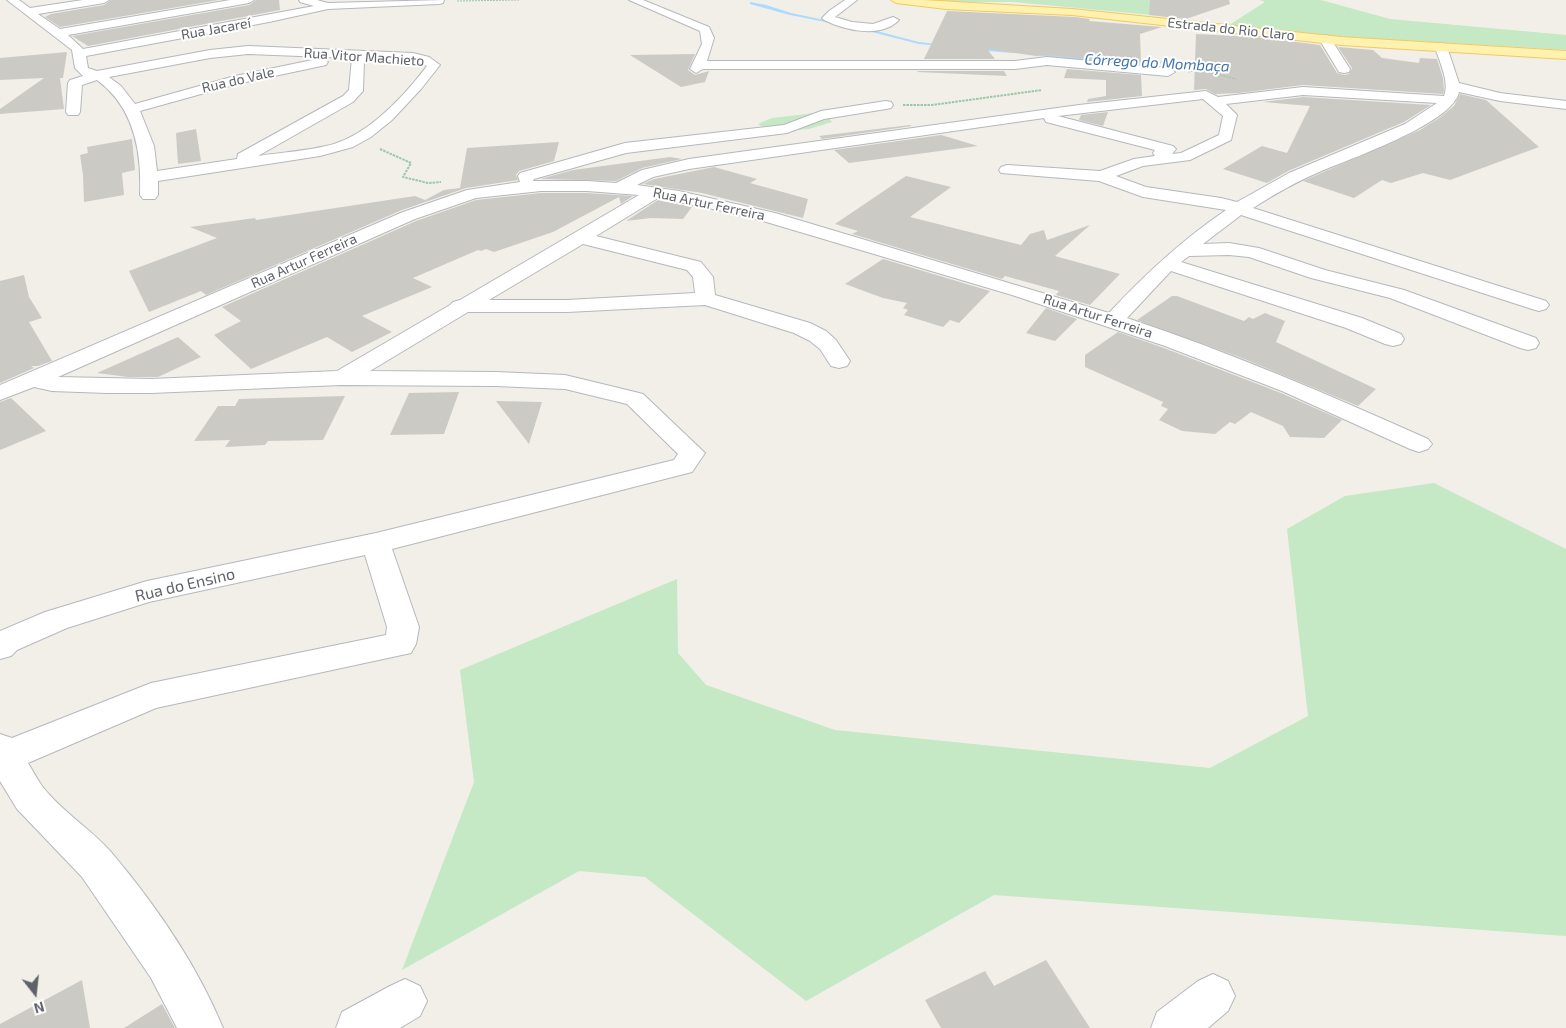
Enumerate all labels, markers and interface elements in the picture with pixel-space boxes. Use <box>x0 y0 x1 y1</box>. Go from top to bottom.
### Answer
street label: Estrada do Rio Claro <box>1167 14 1295 44</box>
street label: Rua Jacareí <box>180 15 252 43</box>
street label: Rua Vitor Machieto <box>303 44 425 70</box>
water label: Córrego do Mombaça <box>1084 50 1230 76</box>
street label: Rua do Vale <box>200 63 276 97</box>
street label: Rua Artur Ferreira <box>652 184 766 224</box>
street label: Rua Artur Ferreira <box>249 230 359 292</box>
street label: Rua Artur Ferreira <box>1041 290 1155 342</box>
street label: Rua do Ensino <box>133 564 237 606</box>
north arrow <box>10 968 60 1018</box>
text: N <box>32 998 46 1017</box>

